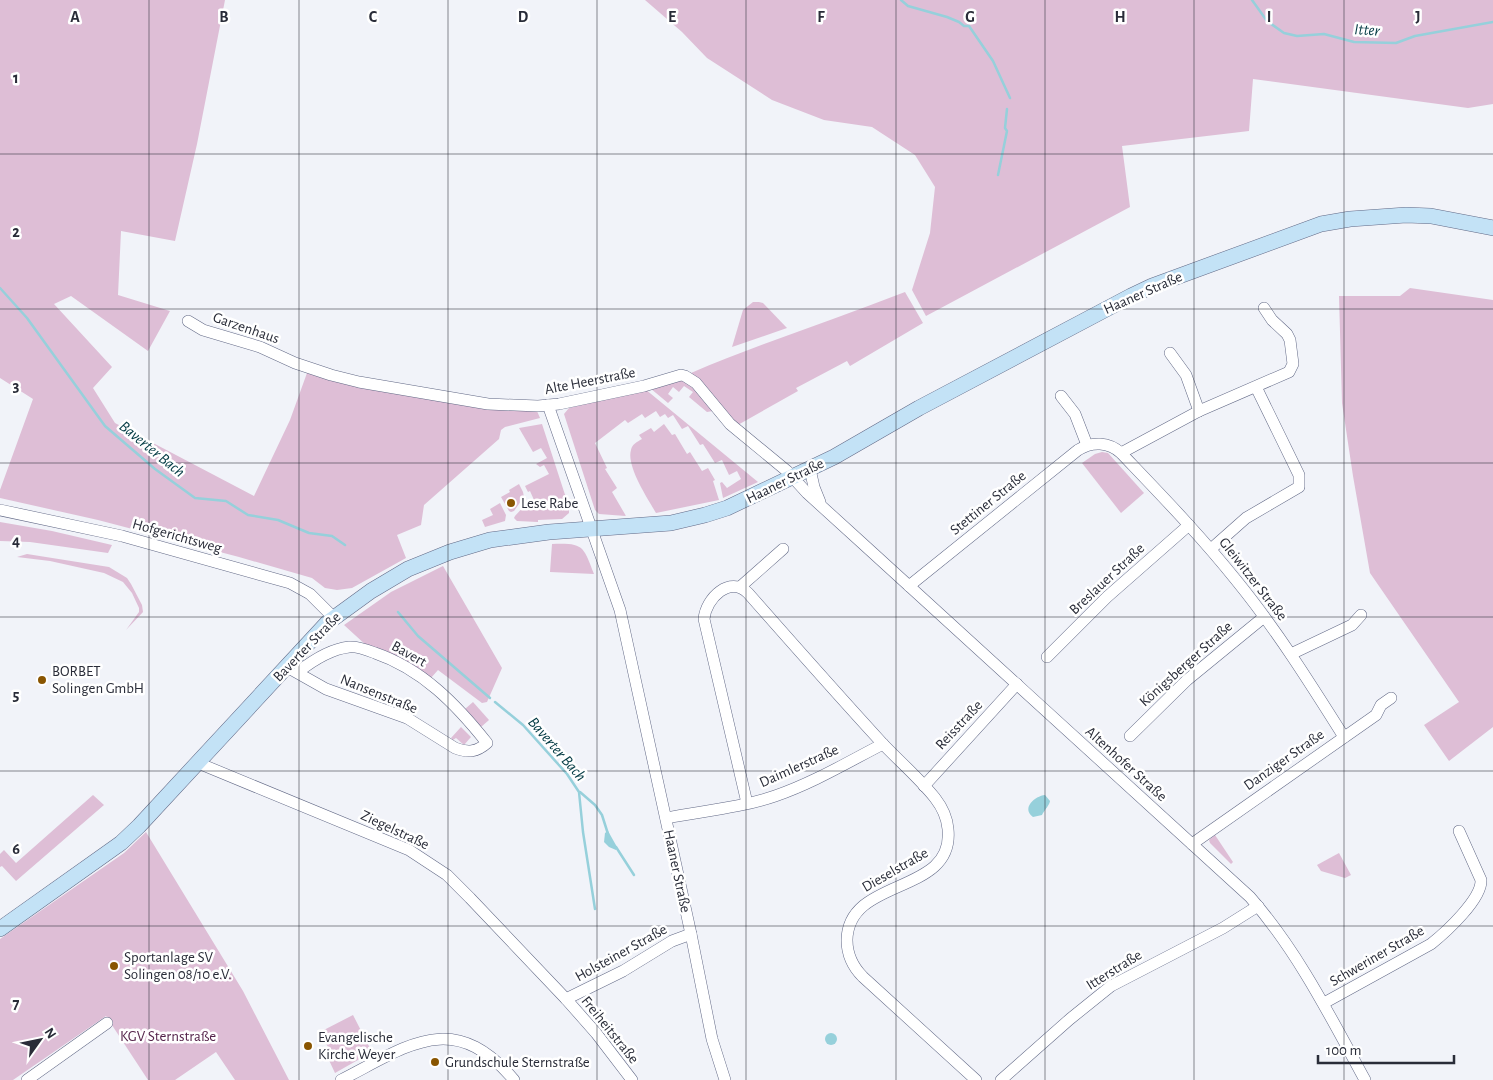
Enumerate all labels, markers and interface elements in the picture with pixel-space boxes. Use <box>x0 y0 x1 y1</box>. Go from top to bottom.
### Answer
text: A <box>70 9 80 25</box>
text: B <box>219 9 229 25</box>
text: C <box>369 9 378 25</box>
text: D <box>518 9 529 25</box>
text: E <box>668 9 676 25</box>
text: F <box>817 9 825 25</box>
text: G <box>965 9 975 25</box>
text: H <box>1114 9 1126 25</box>
text: I <box>1267 9 1271 25</box>
text: J <box>1415 9 1421 25</box>
water label: Itter <box>1354 21 1381 39</box>
text: 1 <box>13 70 19 86</box>
text: 2 <box>12 224 20 240</box>
street label: Haaner Straße <box>1101 269 1185 317</box>
street label: Garzenhaus <box>211 310 281 346</box>
street label: Alte Heerstraße <box>543 365 637 397</box>
text: 3 <box>13 378 20 394</box>
water label: Baverter Bach <box>116 418 188 480</box>
street label: Haaner Straße <box>744 456 826 506</box>
street label: Stettiner Straße <box>947 468 1029 538</box>
place label: Lese Rabe <box>521 496 579 511</box>
marker: Lese Rabe <box>505 497 517 509</box>
street label: Hofgerichtsweg <box>131 516 224 556</box>
text: 4 <box>12 533 20 549</box>
street label: Gleiwitzer Straße <box>1216 535 1290 623</box>
street label: Breslauer Straße <box>1067 541 1147 617</box>
street label: Baverter Straße <box>270 609 344 685</box>
street label: Königsberger Straße <box>1137 619 1235 709</box>
street label: Bavert <box>389 638 429 670</box>
place label: BORBET Solingen GmbH <box>52 664 144 696</box>
street label: Nansenstraße <box>338 672 420 716</box>
marker: BORBET Solingen GmbH <box>36 674 48 686</box>
text: 5 <box>13 687 20 703</box>
street label: Reisstraße <box>933 697 985 752</box>
water label: Baverter Bach <box>525 714 589 784</box>
street label: Altenhofer Straße <box>1082 724 1170 804</box>
street label: Danziger Straße <box>1241 727 1327 793</box>
street label: Daimlerstraße <box>757 742 841 790</box>
street label: Ziegelstraße <box>359 808 432 852</box>
street label: Haaner Straße <box>661 828 693 914</box>
text: 6 <box>12 841 20 857</box>
street label: Dieselstraße <box>859 845 931 895</box>
street label: Holsteiner Straße <box>573 922 669 984</box>
street label: Schweriner Straße <box>1327 923 1427 989</box>
street label: Itterstraße <box>1084 947 1144 993</box>
place label: Sportanlage SV Solingen 08/10 e.V. <box>124 950 232 982</box>
marker: Sportanlage SV Solingen 08/10 e.V. <box>108 960 120 972</box>
street label: Freiheitstraße <box>578 994 642 1067</box>
text: 7 <box>13 996 20 1012</box>
north arrow <box>15 1015 65 1065</box>
text: N <box>42 1026 59 1041</box>
park label: KGV Sternstraße <box>120 1029 216 1044</box>
place label: Evangelische Kirche Weyer <box>318 1030 395 1062</box>
scale bar <box>1318 1032 1454 1064</box>
marker: Evangelische Kirche Weyer <box>302 1040 314 1052</box>
text: 100 m <box>1326 1043 1361 1058</box>
place label: Grundschule Sternstraße <box>445 1055 590 1070</box>
marker: Grundschule Sternstraße <box>429 1056 441 1068</box>

